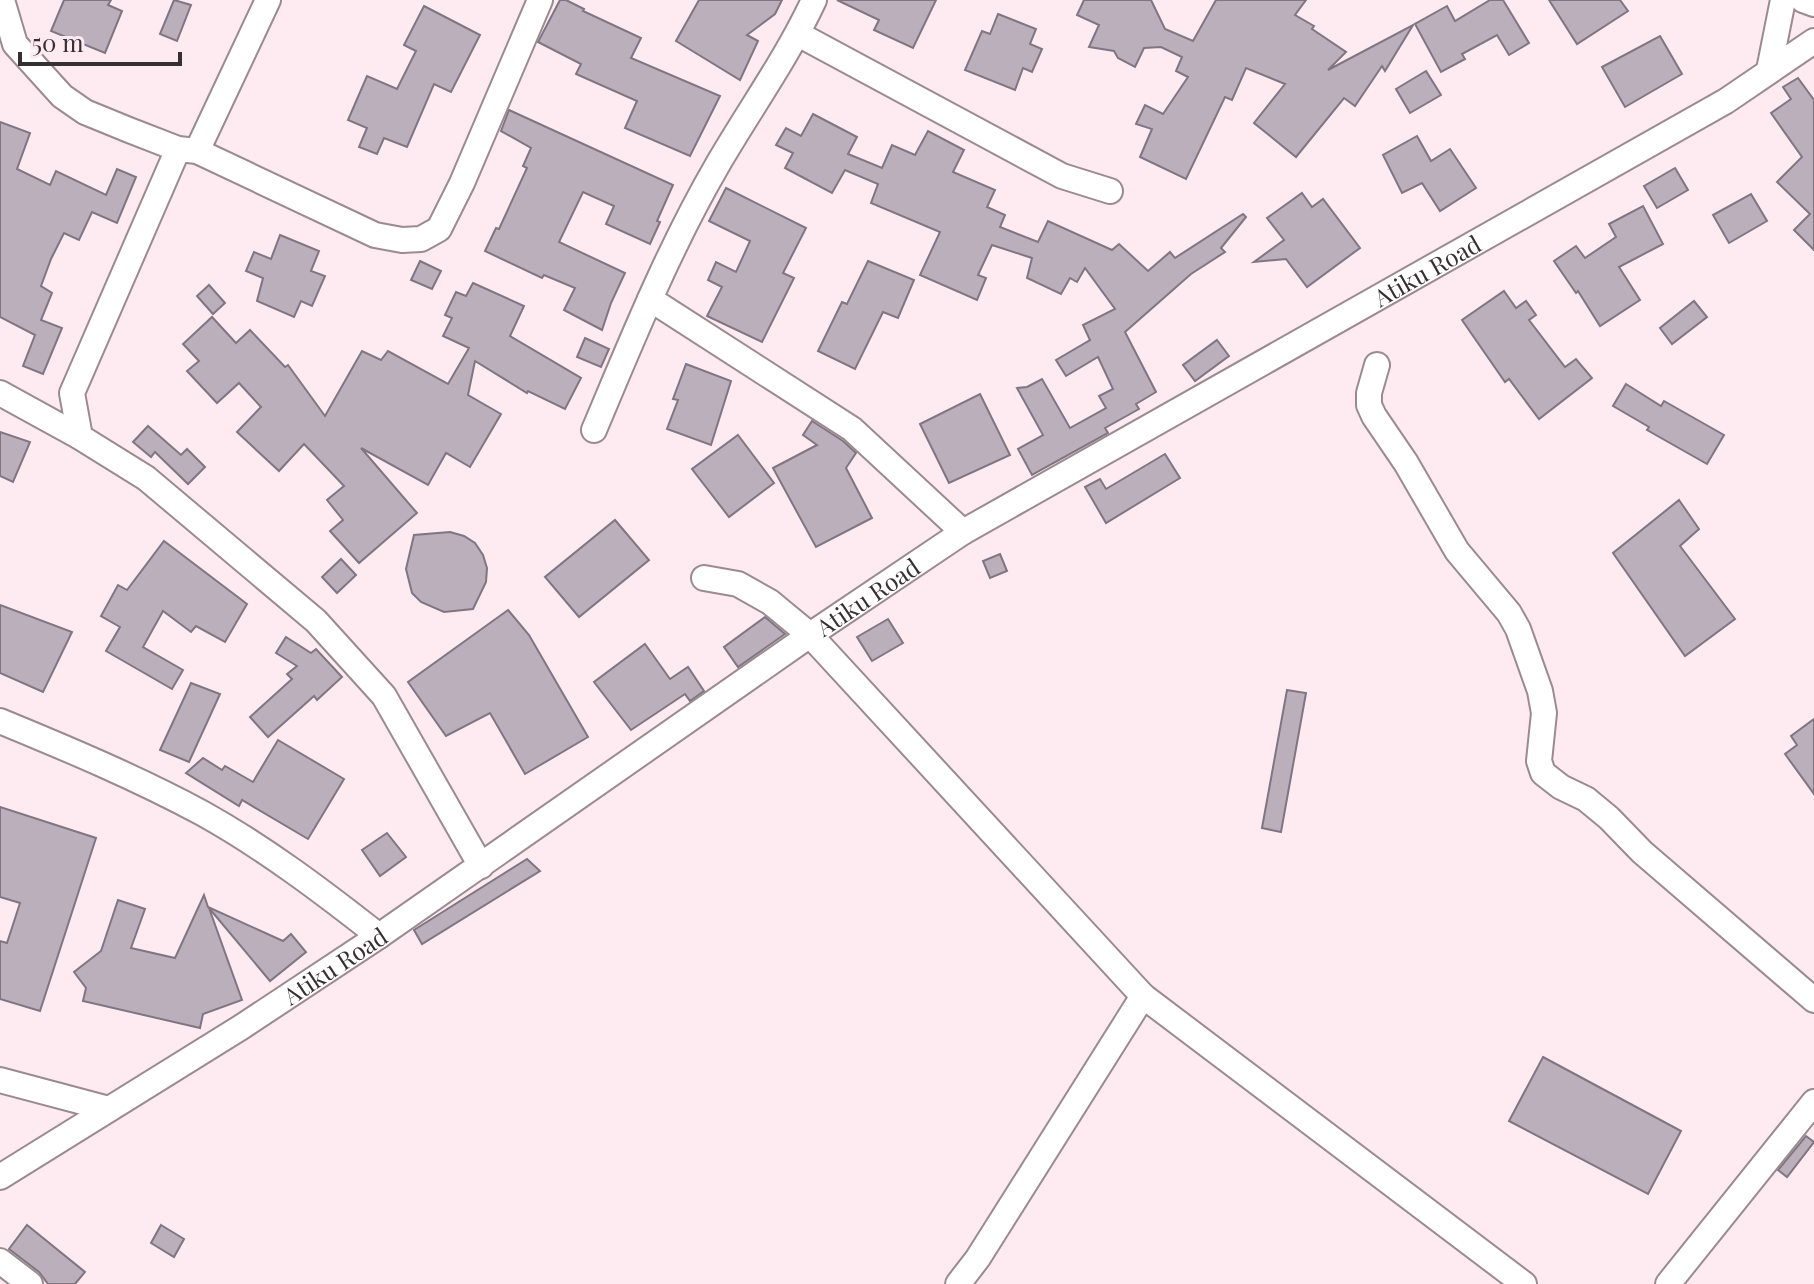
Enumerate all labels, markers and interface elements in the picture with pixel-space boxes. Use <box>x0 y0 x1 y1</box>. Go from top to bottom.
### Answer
scale bar <box>20 16 180 66</box>
text: 50 m <box>32 26 84 58</box>
street label: Atiku Road <box>1366 227 1486 314</box>
street label: Atiku Road <box>808 550 925 643</box>
street label: Atiku Road <box>276 919 393 1012</box>

